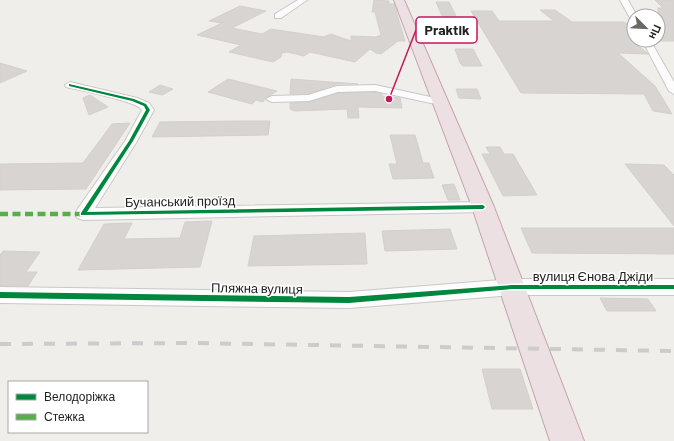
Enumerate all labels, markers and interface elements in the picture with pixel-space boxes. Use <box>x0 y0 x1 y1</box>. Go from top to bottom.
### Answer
north arrow <box>626 8 666 48</box>
callout: Praktik <box>416 17 477 43</box>
text: Praktik <box>425 21 470 38</box>
text: Пн <box>647 23 664 42</box>
street label: Бучанський проїзд <box>125 192 236 210</box>
street label: вулиця Єнова Джіди <box>533 268 653 284</box>
street label: Пляжна вулиця <box>211 279 303 297</box>
legend <box>8 381 148 433</box>
text: Велодоріжка <box>44 389 115 404</box>
text: Стежка <box>44 409 85 423</box>

